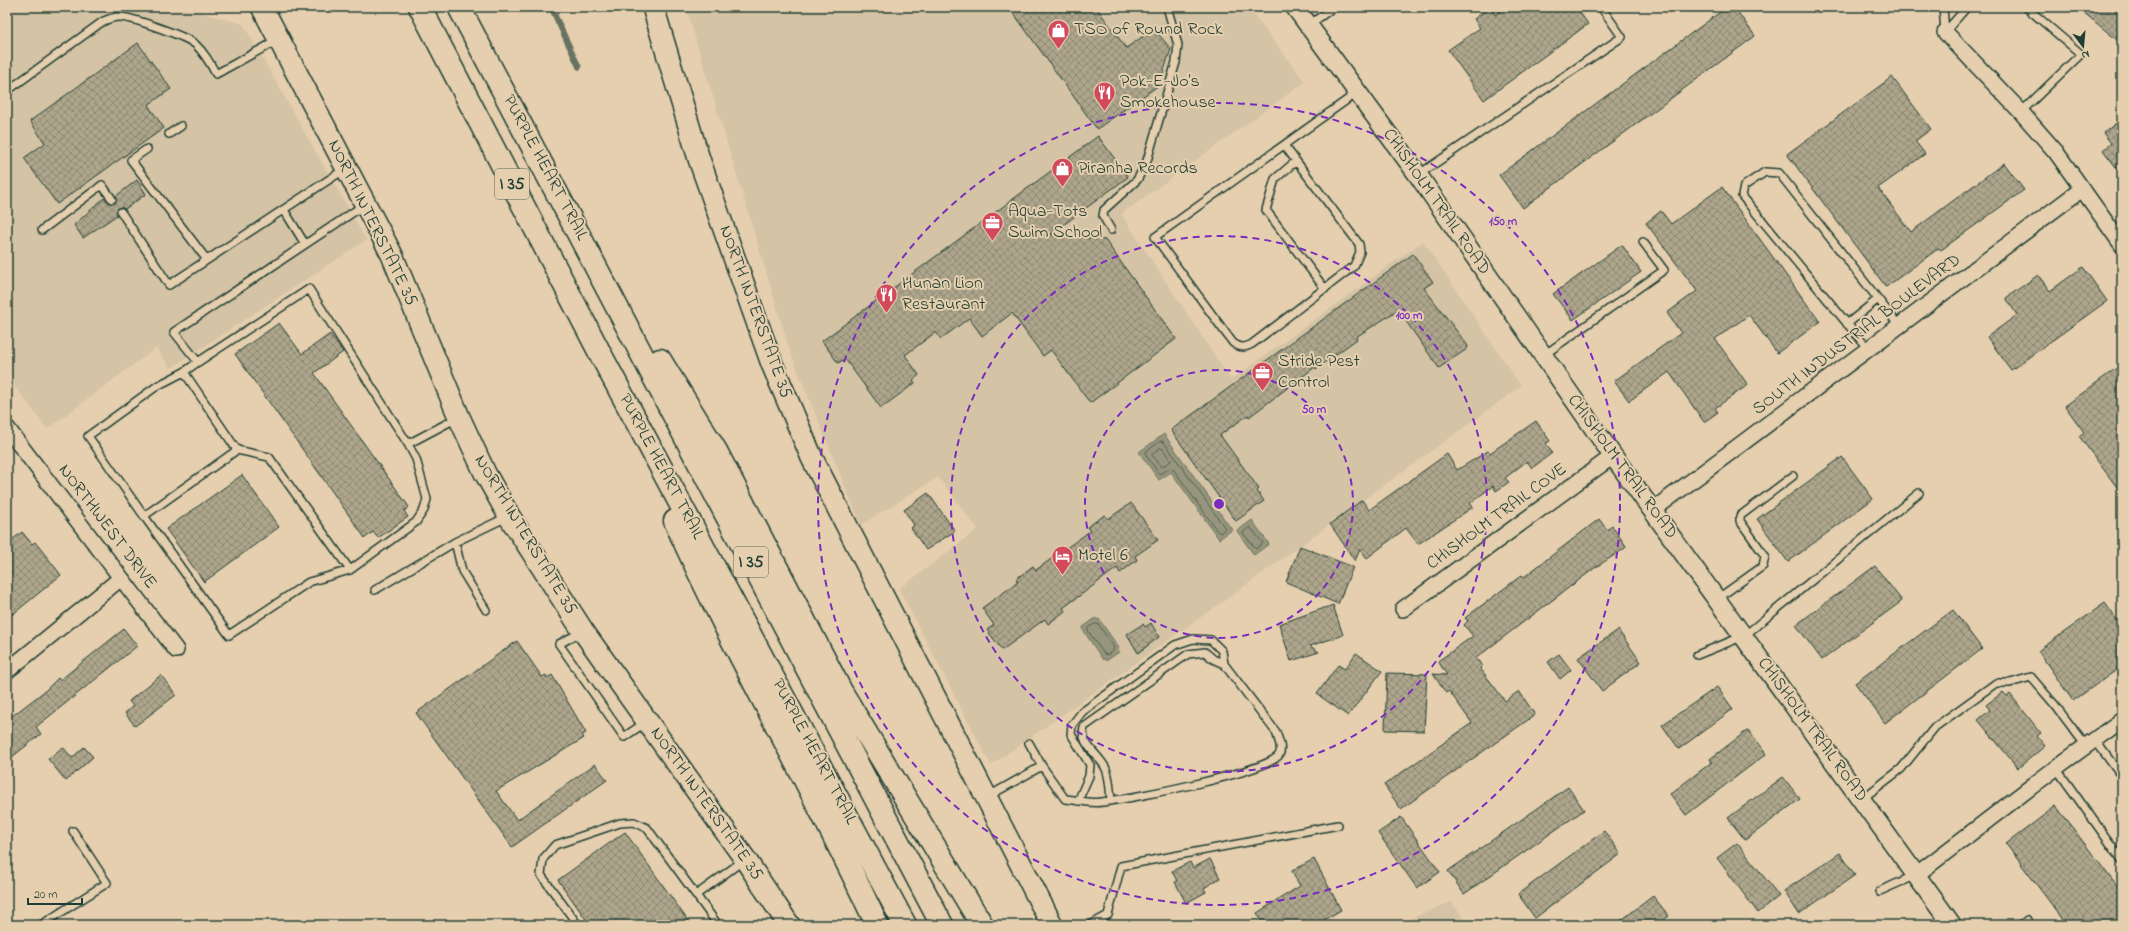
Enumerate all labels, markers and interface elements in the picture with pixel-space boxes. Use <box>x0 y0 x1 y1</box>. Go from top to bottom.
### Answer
shop icon: TSO of Round Rock <box>1045 17 1071 50</box>
place label: TSO of Round Rock <box>1074 17 1223 43</box>
north arrow <box>2063 26 2103 66</box>
text: N <box>2080 46 2091 63</box>
place label: Pok-E-Jo’s Smokehouse <box>1120 69 1217 116</box>
restaurant icon: Pok-E-Jo’s Smokehouse <box>1091 79 1117 112</box>
street label: PURPLE HEART TRAIL <box>496 91 595 246</box>
street label: CHISHOLM TRAIL ROAD <box>1376 123 1496 281</box>
street label: NORTH INTERSTATE 35 <box>320 135 424 311</box>
shop icon: Piranha Records <box>1050 156 1076 189</box>
place label: Piranha Records <box>1078 156 1198 182</box>
road number: I 35 <box>495 169 529 199</box>
place label: Aqua-Tots Swim School <box>1008 199 1102 246</box>
office icon: Aqua-Tots Swim School <box>980 209 1006 242</box>
text: 150 m <box>1489 213 1518 231</box>
street label: NORTH INTERSTATE 35 <box>712 222 798 402</box>
street label: SOUTH INDUSTRIAL BOULEVARD <box>1747 248 1967 422</box>
place label: Hunan Lion Restaurant <box>902 271 985 318</box>
restaurant icon: Hunan Lion Restaurant <box>873 281 899 314</box>
text: 100 m <box>1396 307 1423 325</box>
place label: Stride Pest Control <box>1278 349 1360 396</box>
office icon: Stride Pest Control <box>1249 359 1275 392</box>
street label: CHISHOLM TRAIL ROAD <box>1560 389 1684 545</box>
street label: PURPLE HEART TRAIL <box>612 390 711 545</box>
text: 50 m <box>1302 401 1327 419</box>
street label: NORTH INTERSTATE 35 <box>467 450 583 620</box>
street label: CHISHOLM TRAIL COVE <box>1421 457 1573 577</box>
street label: NORTHWEST DRIVE <box>51 459 163 595</box>
centre of rings <box>1212 497 1226 511</box>
hotel icon: Motel 6 <box>1050 543 1076 576</box>
place label: Motel 6 <box>1078 543 1128 569</box>
road number: I 35 <box>734 547 768 577</box>
street label: CHISHOLM TRAIL ROAD <box>1750 652 1874 808</box>
street label: PURPLE HEART TRAIL <box>765 675 864 830</box>
street label: NORTH INTERSTATE 35 <box>643 722 769 886</box>
scale bar <box>28 880 82 906</box>
text: 20 m <box>34 886 57 904</box>

